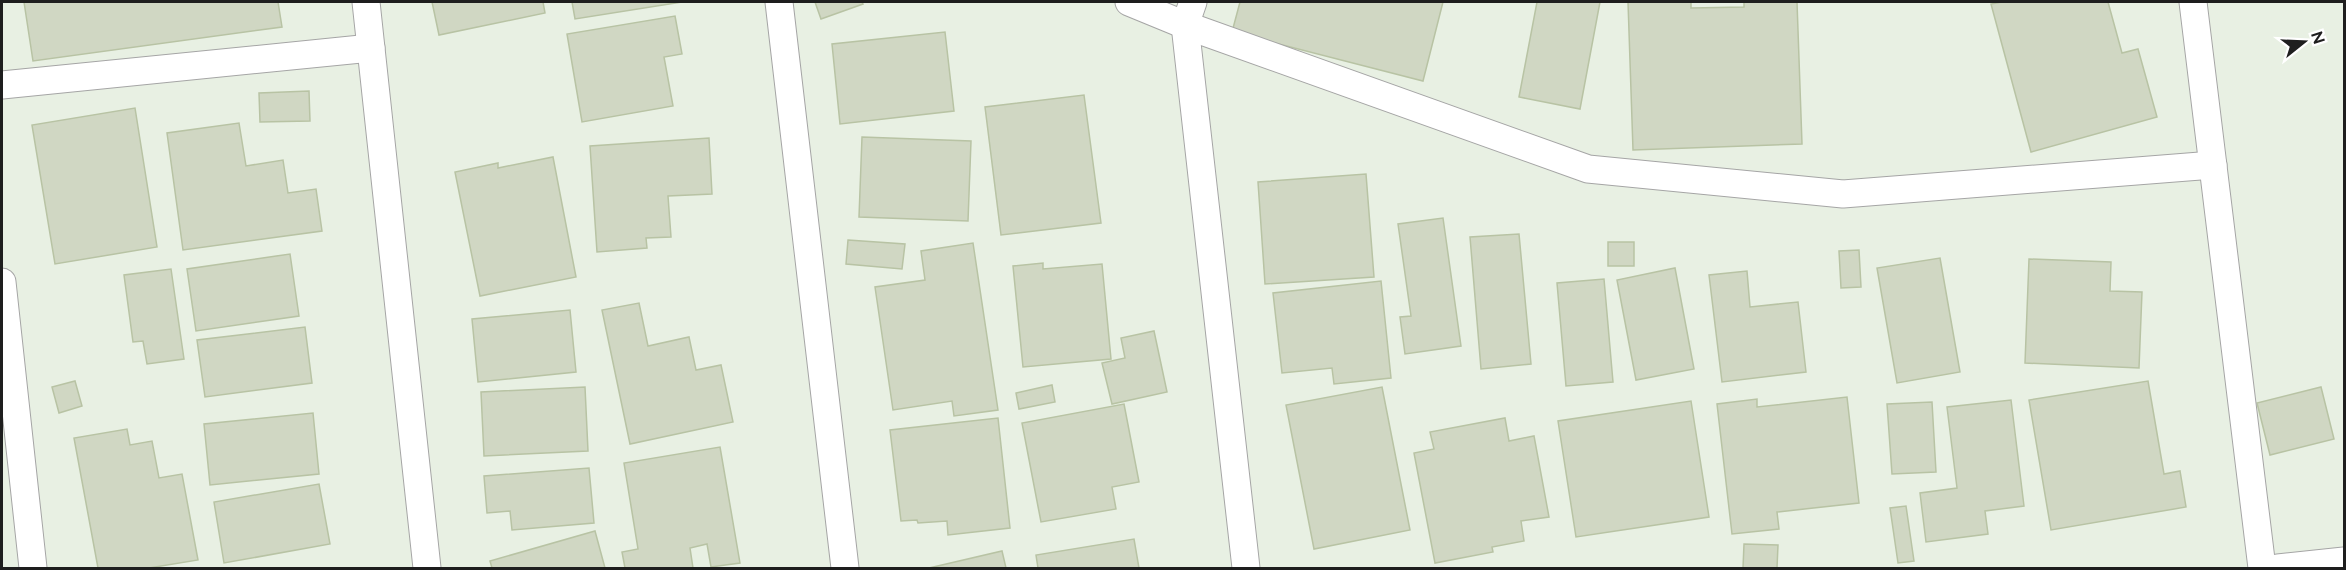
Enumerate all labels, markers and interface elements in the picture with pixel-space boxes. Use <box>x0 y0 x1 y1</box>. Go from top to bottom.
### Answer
north arrow <box>2274 12 2334 72</box>
text: N <box>2307 29 2329 46</box>

